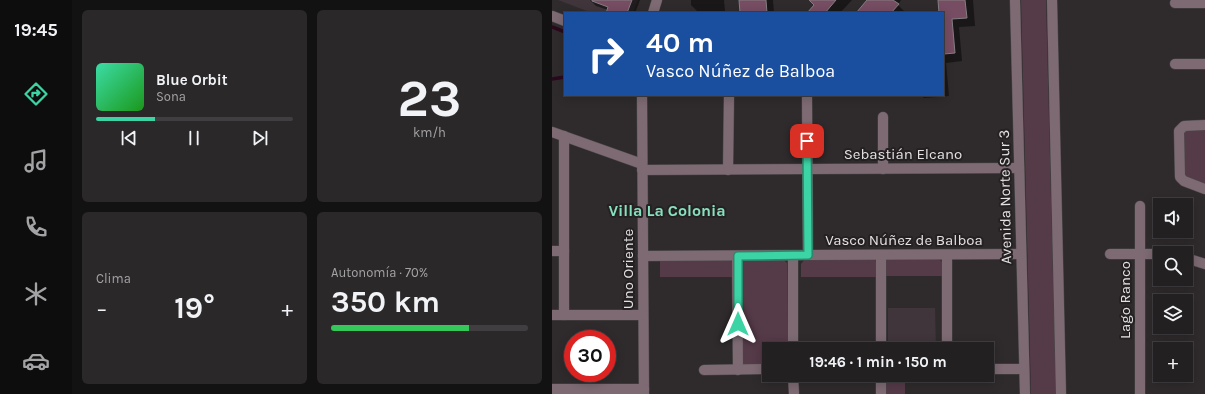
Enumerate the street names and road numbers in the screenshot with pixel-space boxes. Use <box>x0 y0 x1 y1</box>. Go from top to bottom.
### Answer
street label: Avenida Norte Sur 3 <box>995 130 1015 264</box>
street label: Sebastián Elcano <box>844 145 962 163</box>
street label: Uno Oriente <box>619 229 637 309</box>
street label: Vasco Núñez de Balboa <box>825 231 983 249</box>
street label: Lago Ranco <box>1116 261 1134 339</box>

